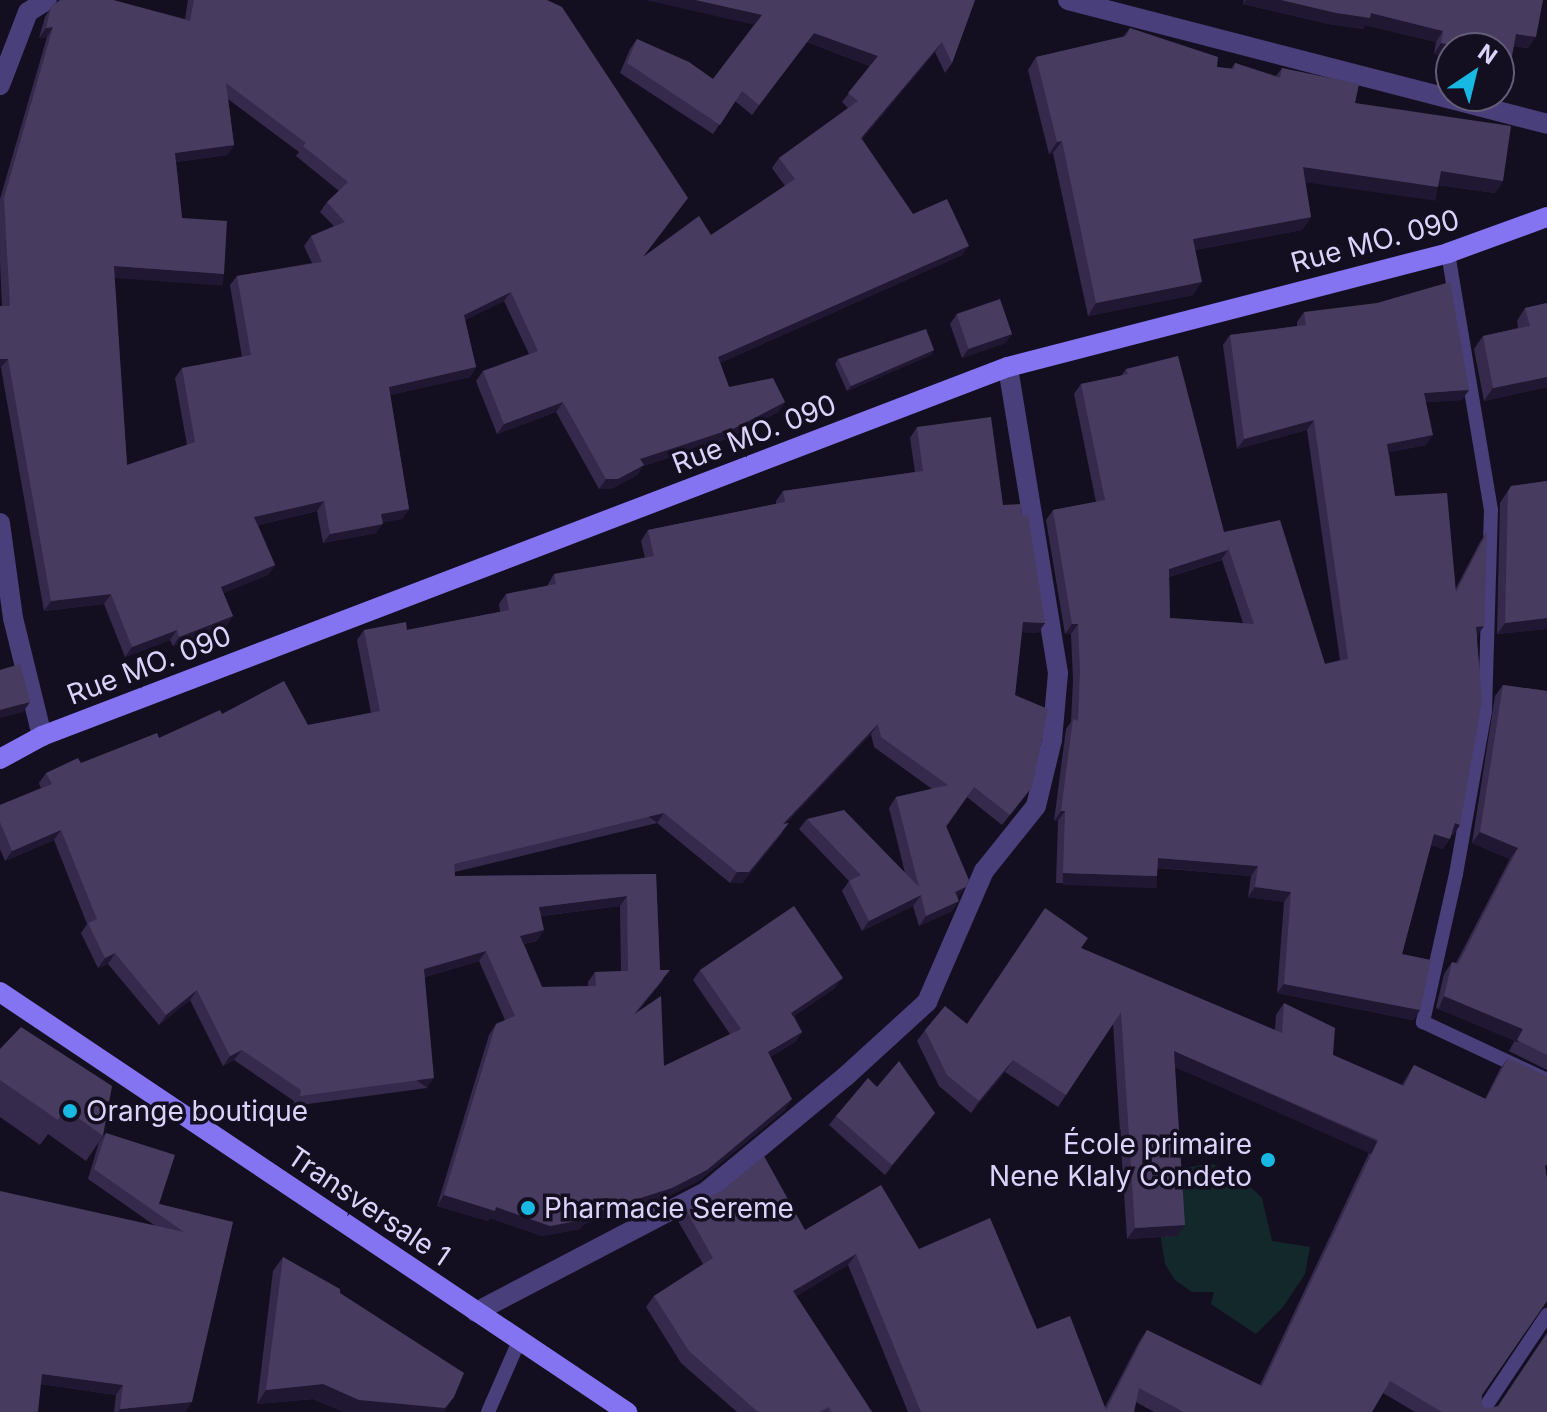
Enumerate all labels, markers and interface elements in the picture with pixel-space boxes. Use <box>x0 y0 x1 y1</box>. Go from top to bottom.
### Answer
north arrow <box>1435 32 1515 112</box>
text: N <box>1473 39 1502 69</box>
street label: Rue MO. 090 <box>1287 202 1463 280</box>
street label: Rue MO. 090 <box>667 387 841 481</box>
street label: Rue MO. 090 <box>62 618 236 712</box>
place label: Orange boutique <box>86 1094 308 1128</box>
marker: Orange boutique <box>61 1102 79 1120</box>
place label: École primaire Nene Klaly Condeto <box>989 1127 1252 1193</box>
street label: Transversale 1 <box>281 1139 457 1273</box>
marker: École primaire Nene Klaly Condeto <box>1259 1151 1277 1169</box>
place label: Pharmacie Sereme <box>544 1191 794 1225</box>
marker: Pharmacie Sereme <box>519 1199 537 1217</box>

